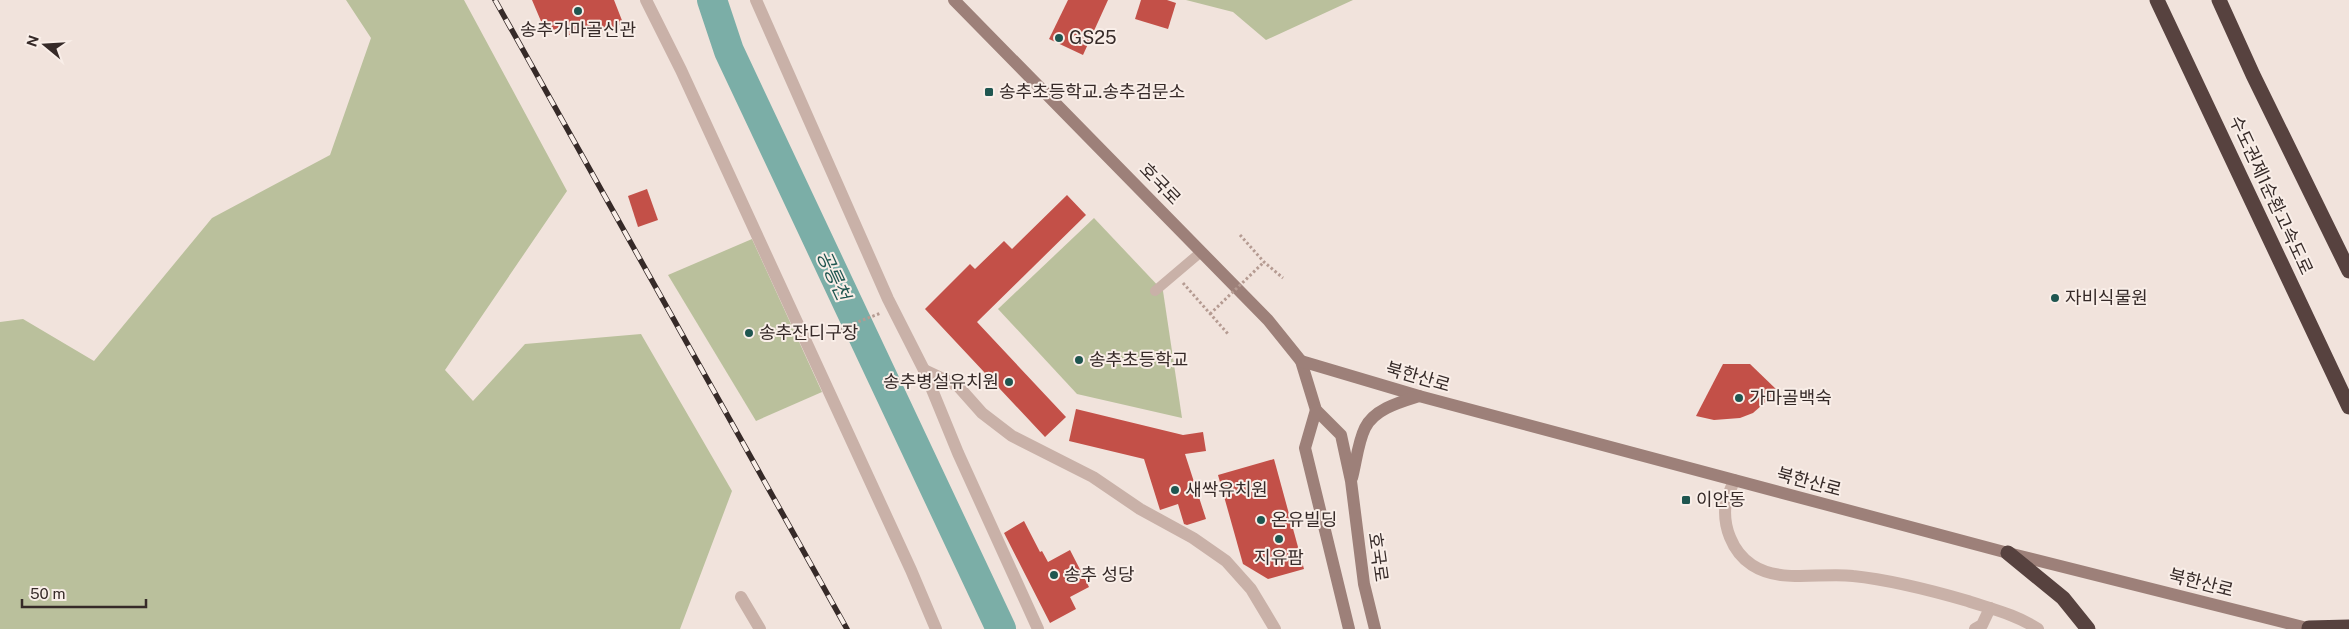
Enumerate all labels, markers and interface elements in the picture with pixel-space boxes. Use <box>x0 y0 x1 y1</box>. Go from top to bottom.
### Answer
marker: 송추가마골신관 <box>572 5 584 17</box>
place label: 송추가마골신관 <box>520 19 636 40</box>
north arrow <box>20 20 70 70</box>
place label: GS25 <box>1069 27 1116 48</box>
marker: GS25 <box>1053 32 1065 44</box>
text: N <box>23 33 42 49</box>
place label: 송추초등학교.송추검문소 <box>999 81 1185 102</box>
marker: 송추초등학교.송추검문소 <box>983 86 995 98</box>
street label: 수도권제1순환고속도로 <box>2225 112 2318 278</box>
street label: 호국로 <box>1136 158 1185 209</box>
water label: 공릉천 <box>813 247 856 305</box>
place label: 자비식물원 <box>2065 287 2148 308</box>
marker: 자비식물원 <box>2049 292 2061 304</box>
place label: 송추잔디구장 <box>759 322 858 343</box>
marker: 송추잔디구장 <box>743 327 755 339</box>
place label: 송추초등학교 <box>1089 349 1188 370</box>
marker: 송추초등학교 <box>1073 354 1085 366</box>
street label: 북한산로 <box>1383 357 1453 396</box>
place label: 송추병설유치원 <box>883 371 999 392</box>
marker: 송추병설유치원 <box>1003 376 1015 388</box>
place label: 가마골백숙 <box>1749 387 1832 408</box>
marker: 가마골백숙 <box>1733 392 1745 404</box>
street label: 북한산로 <box>1774 463 1844 500</box>
place label: 새싹유치원 <box>1185 479 1268 500</box>
marker: 새싹유치원 <box>1169 484 1181 496</box>
place label: 이안동 <box>1696 489 1746 510</box>
marker: 이안동 <box>1680 494 1692 506</box>
place label: 온유빌딩 <box>1271 509 1337 530</box>
marker: 온유빌딩 <box>1255 514 1267 526</box>
street label: 호국로 <box>1365 531 1392 583</box>
marker: 지유팜 <box>1273 533 1285 545</box>
place label: 지유팜 <box>1254 547 1304 568</box>
place label: 송추 성당 <box>1064 564 1135 585</box>
street label: 북한산로 <box>2166 564 2236 601</box>
marker: 송추 성당 <box>1048 569 1060 581</box>
scale bar <box>22 576 146 608</box>
text: 50 m <box>30 585 65 602</box>

